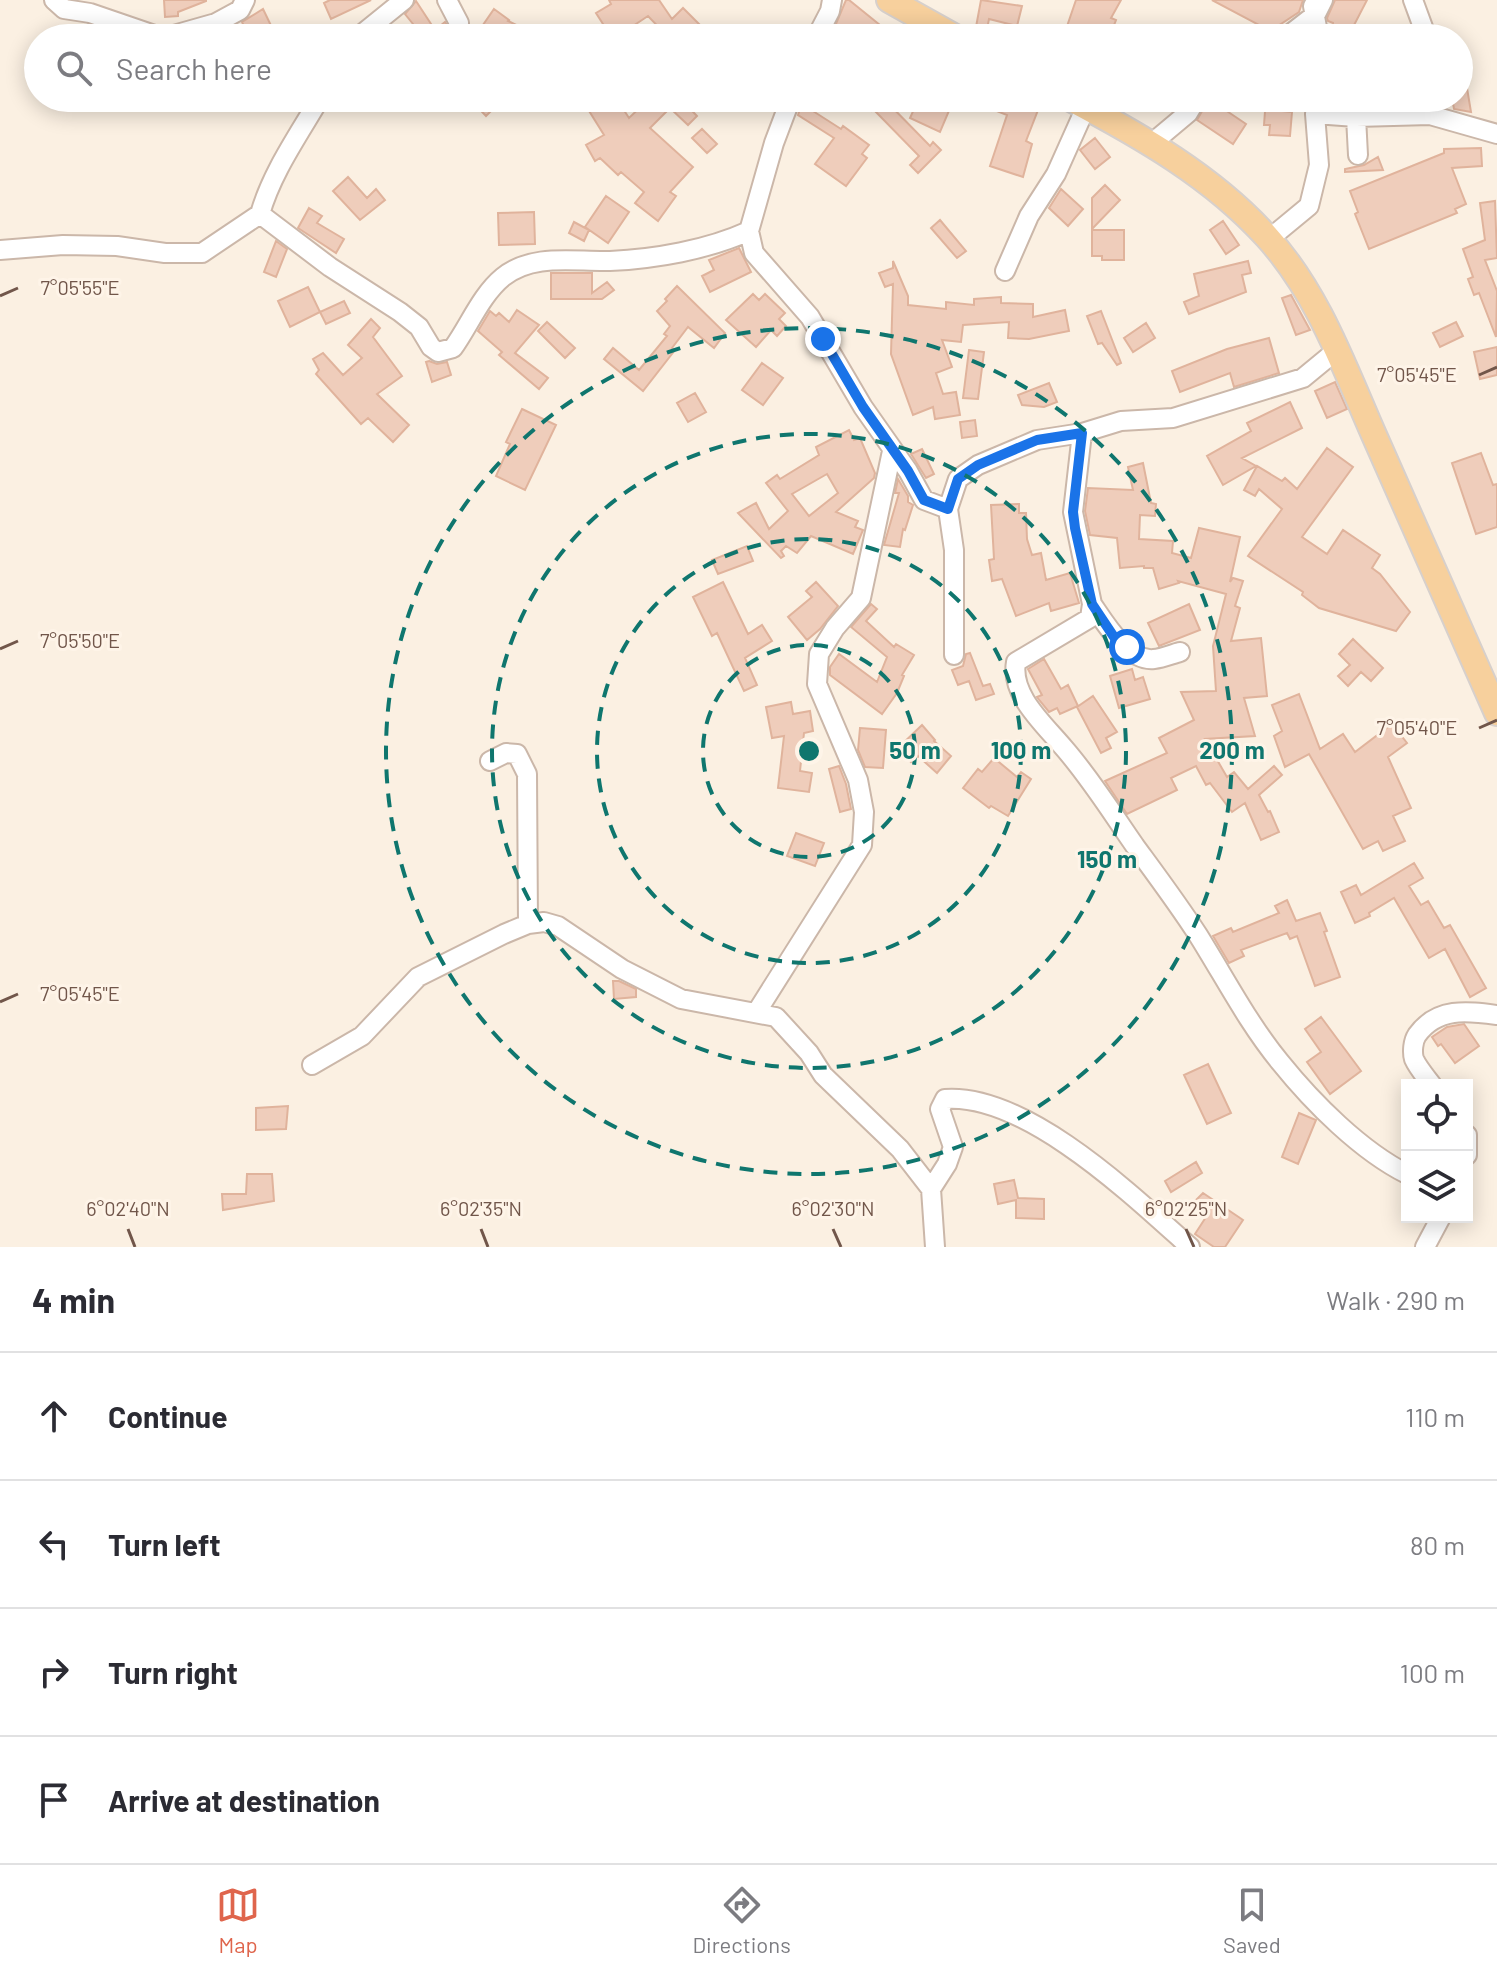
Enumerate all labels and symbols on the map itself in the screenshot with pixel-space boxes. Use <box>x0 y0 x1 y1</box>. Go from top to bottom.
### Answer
text: 7°05'55"E <box>40 275 120 299</box>
route end <box>805 321 841 357</box>
text: 7°05'45"E <box>1377 362 1457 386</box>
text: 7°05'50"E <box>40 628 120 652</box>
route start <box>1109 629 1145 665</box>
text: 7°05'40"E <box>1377 715 1457 739</box>
text: 50 m <box>889 735 941 764</box>
text: 100 m <box>991 735 1051 764</box>
text: 200 m <box>1199 735 1265 764</box>
centre of rings <box>795 737 823 765</box>
text: 150 m <box>1077 844 1137 873</box>
text: 7°05'45"E <box>40 981 120 1005</box>
text: 6°02'40"N <box>86 1196 170 1220</box>
text: 6°02'35"N <box>440 1196 522 1220</box>
text: 6°02'30"N <box>792 1196 874 1220</box>
text: 6°02'25"N <box>1145 1196 1227 1220</box>

